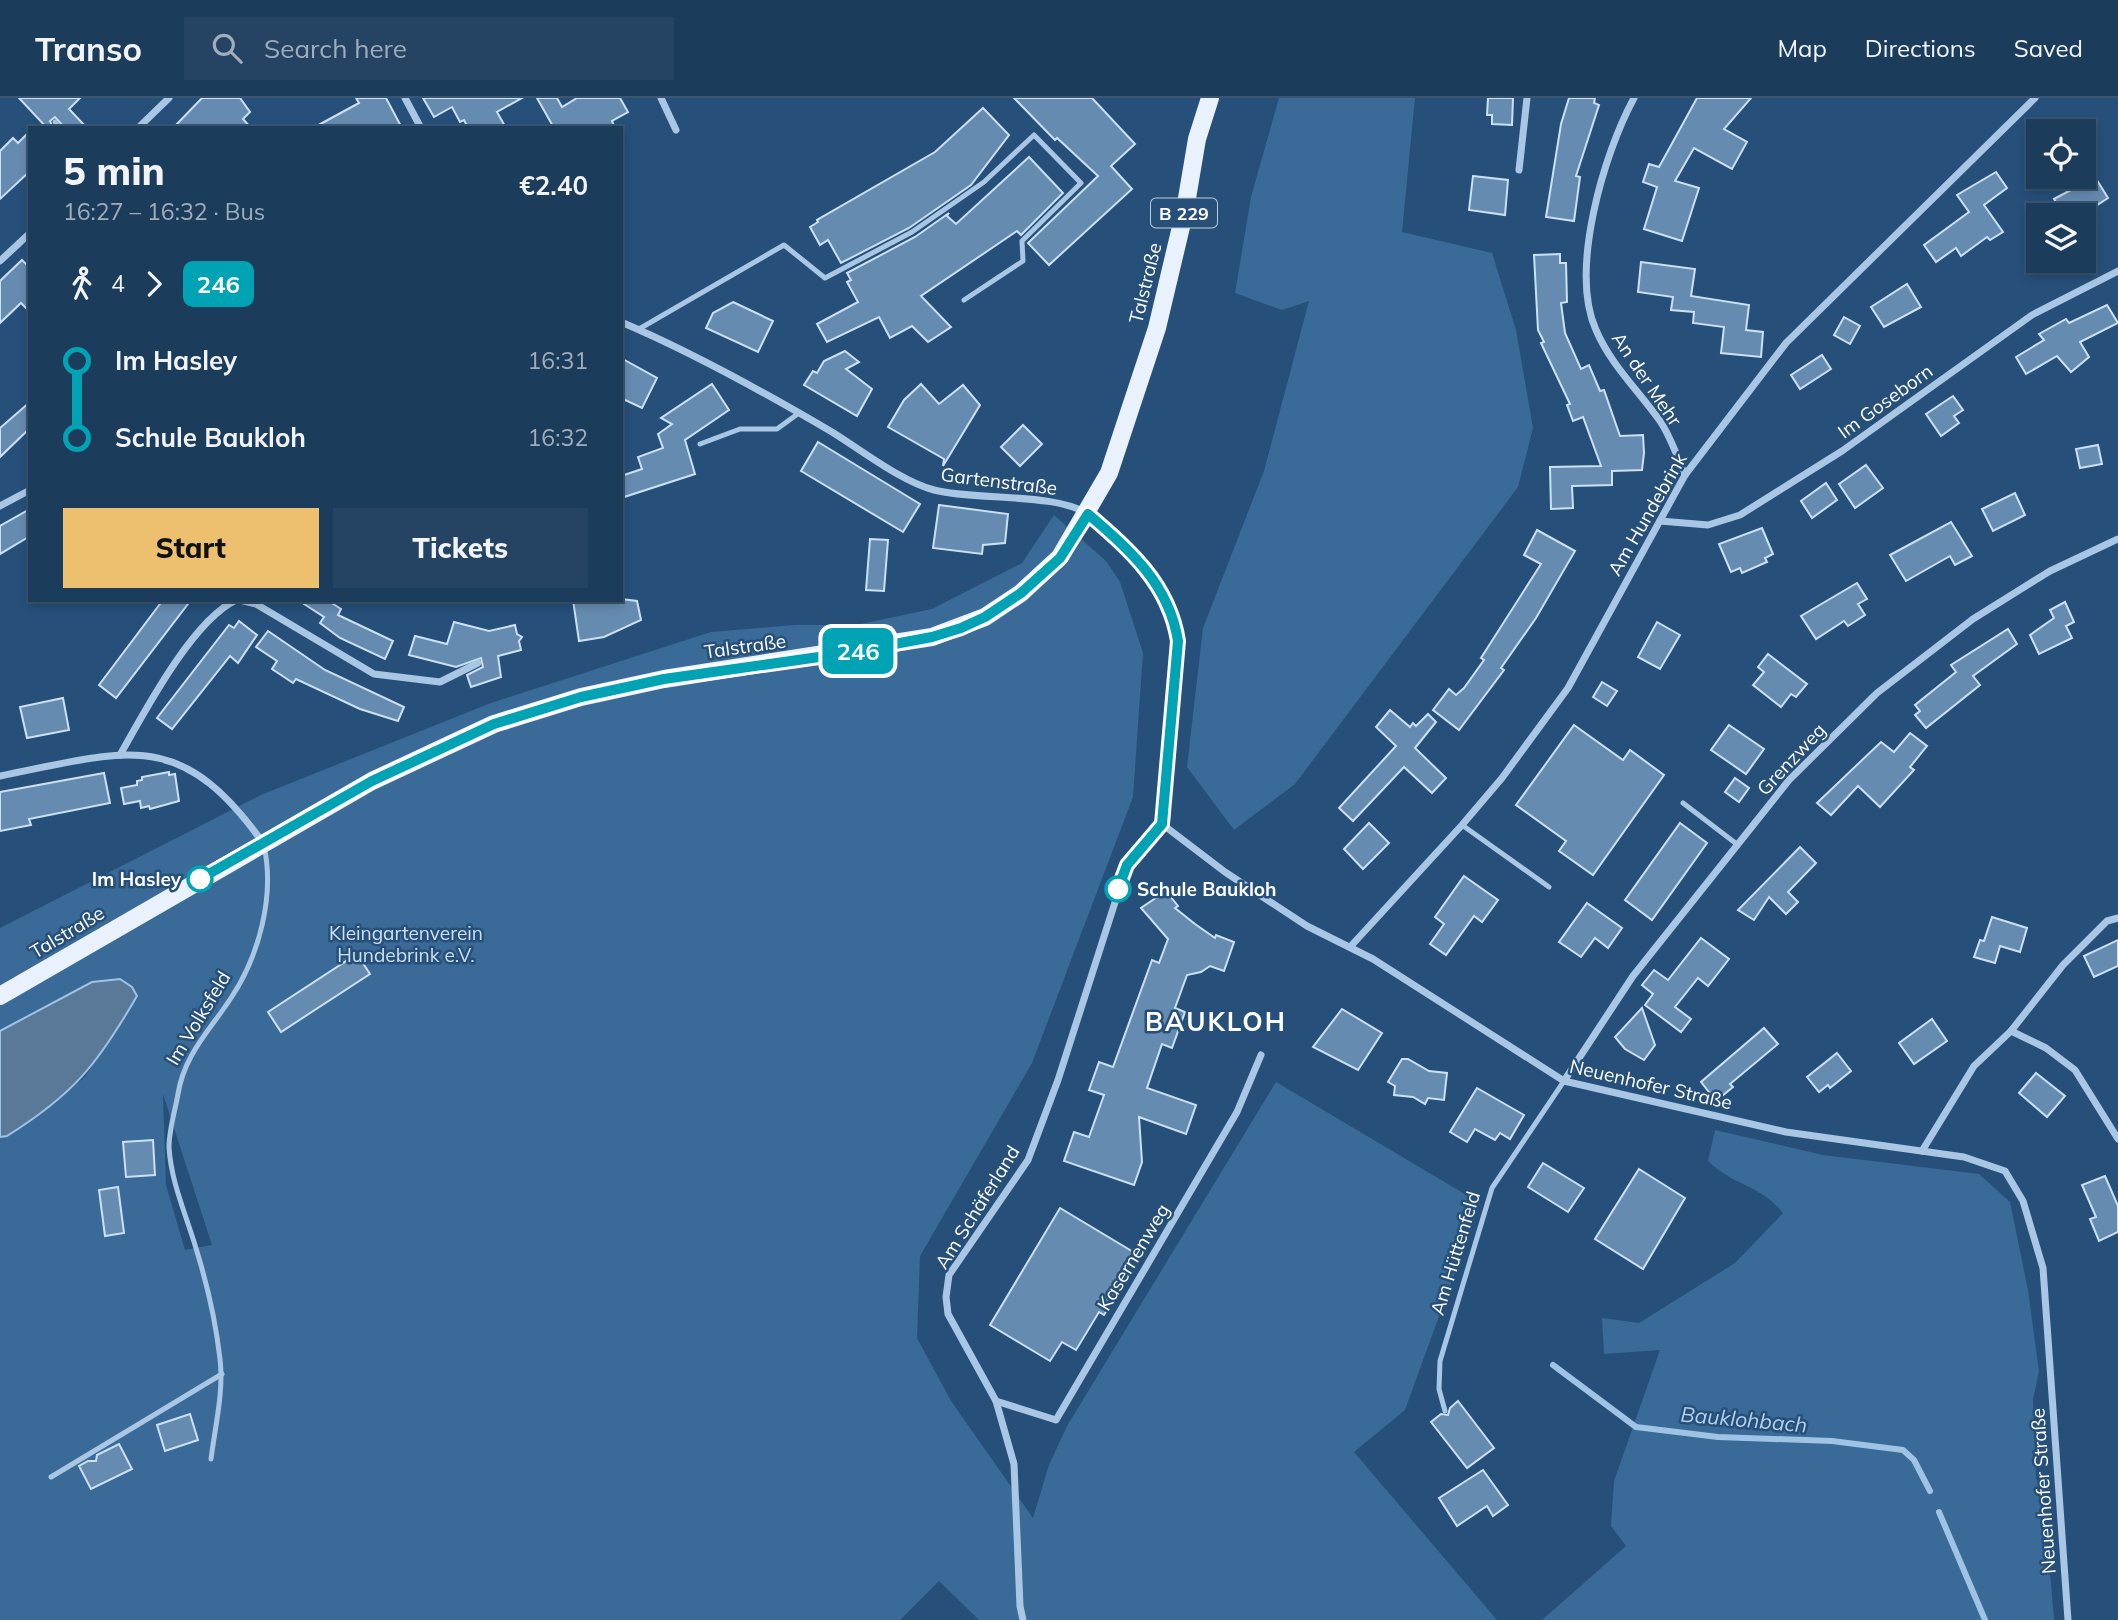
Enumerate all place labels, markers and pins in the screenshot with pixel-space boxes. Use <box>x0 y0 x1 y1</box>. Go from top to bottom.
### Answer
marker: Im Hasley <box>187 866 213 892</box>
place label: Im Hasley <box>92 867 182 891</box>
marker: Schule Baukloh <box>1105 876 1131 902</box>
place label: Schule Baukloh <box>1137 877 1277 901</box>

